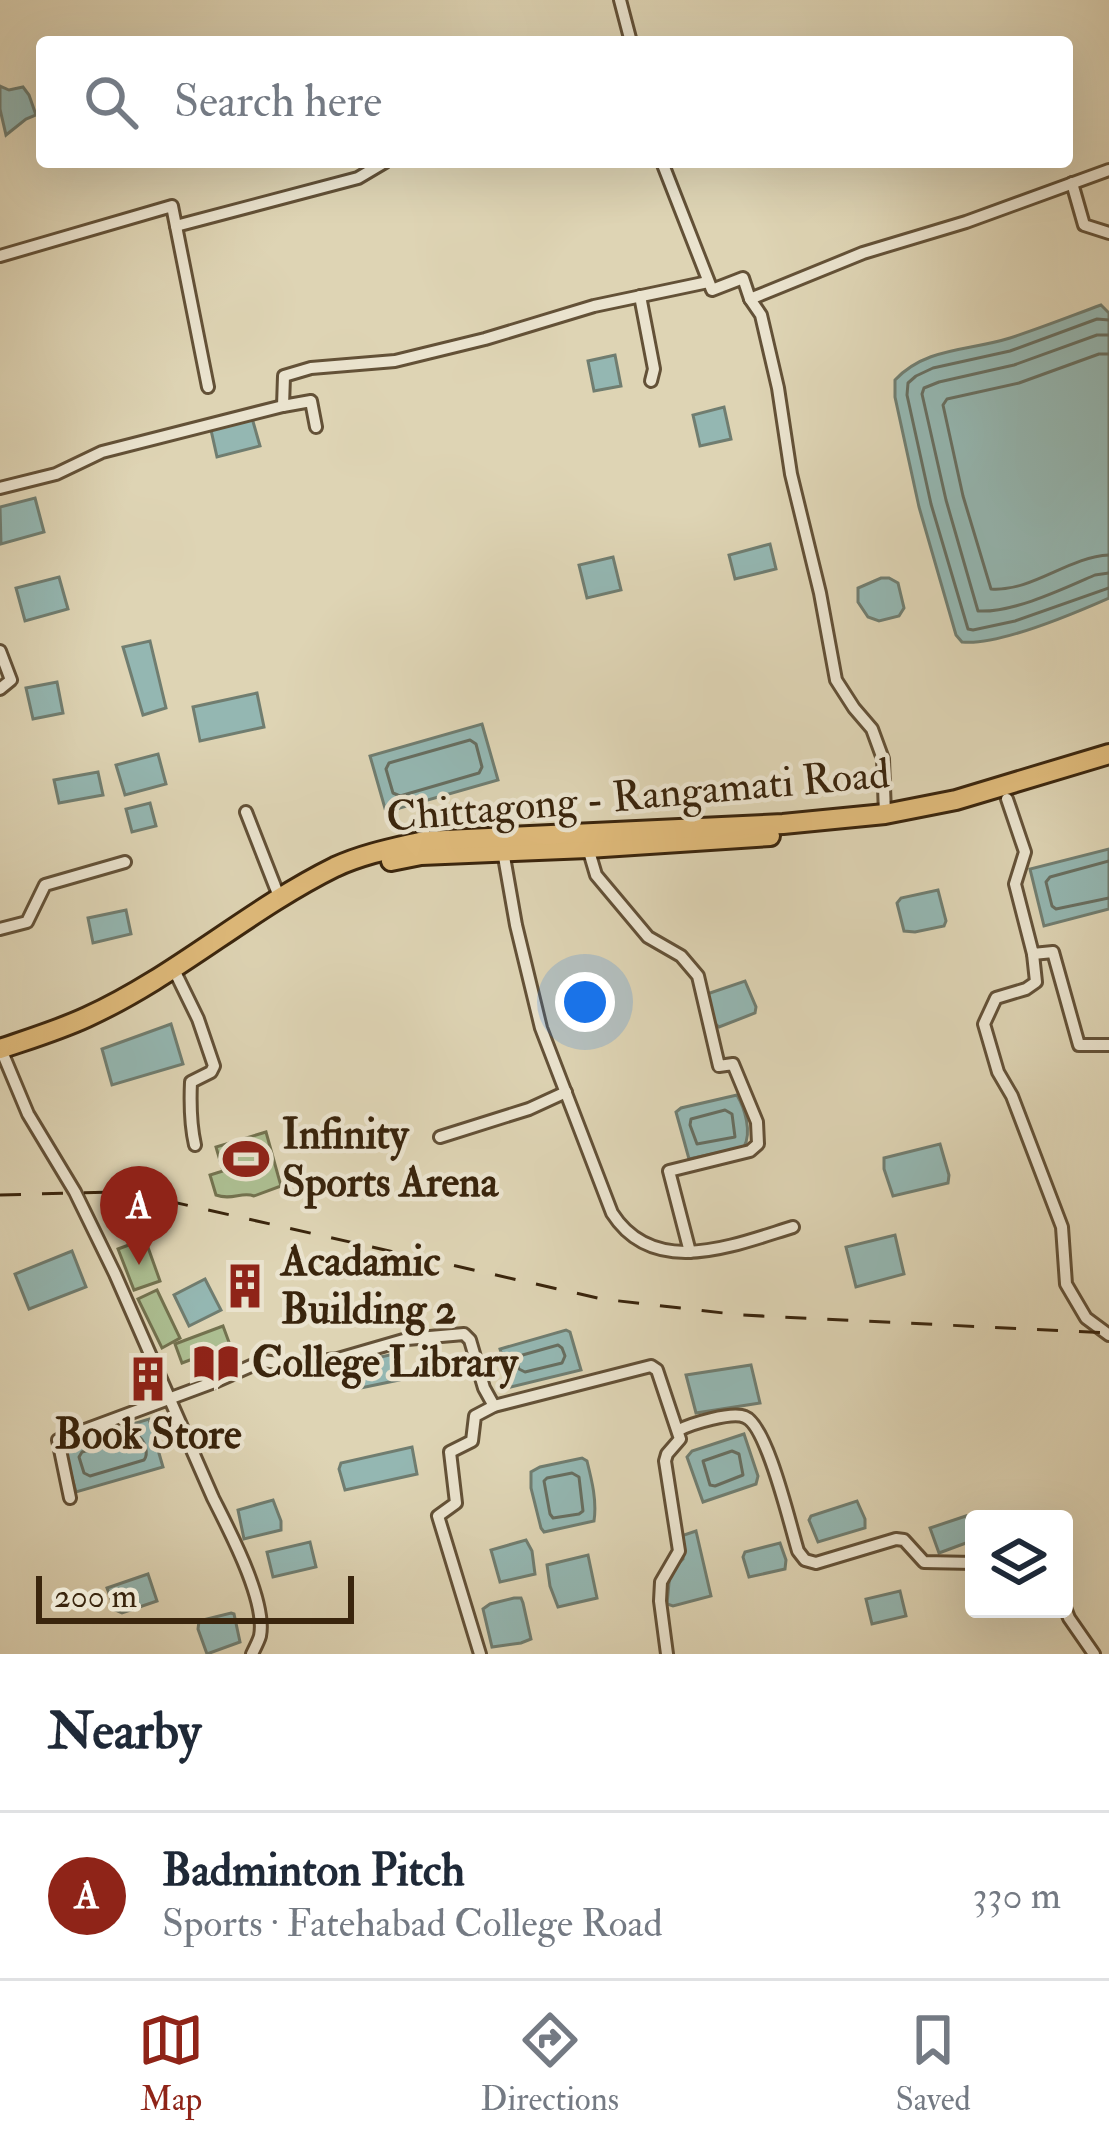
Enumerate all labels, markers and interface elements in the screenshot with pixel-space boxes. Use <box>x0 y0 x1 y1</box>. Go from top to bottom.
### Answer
search box <box>36 36 1073 168</box>
icon: search <box>78 69 144 135</box>
text: Search here <box>174 74 382 130</box>
street label: Chittagong - Rangamati Road <box>384 748 892 844</box>
your location <box>555 972 615 1032</box>
place label: Infinity Sports Arena <box>282 1109 500 1209</box>
sports icon: Infinity Sports Arena <box>221 1134 271 1184</box>
pin: A <box>100 1166 178 1265</box>
place label: Acadamic Building 2 <box>279 1236 456 1336</box>
building icon: Acadamic Building 2 <box>220 1261 270 1311</box>
place label: College Library <box>252 1337 519 1390</box>
library icon: College Library <box>191 1338 241 1388</box>
building icon: Book Store <box>123 1354 173 1404</box>
place label: Book Store <box>55 1409 242 1461</box>
map controls <box>965 1510 1073 1618</box>
button: layers <box>965 1510 1073 1618</box>
scale bar <box>36 1570 354 1623</box>
text: 200 m <box>54 1576 137 1617</box>
text: Nearby <box>48 1700 201 1764</box>
text: Badminton Pitch <box>162 1843 465 1899</box>
text: A <box>75 1871 99 1920</box>
text: 330 m <box>973 1871 1061 1920</box>
text: Sports · Fatehabad College Road <box>162 1899 663 1948</box>
tab: Map <box>138 2007 204 2120</box>
tab: Directions <box>481 2007 619 2120</box>
tab: Saved <box>895 2007 971 2120</box>

